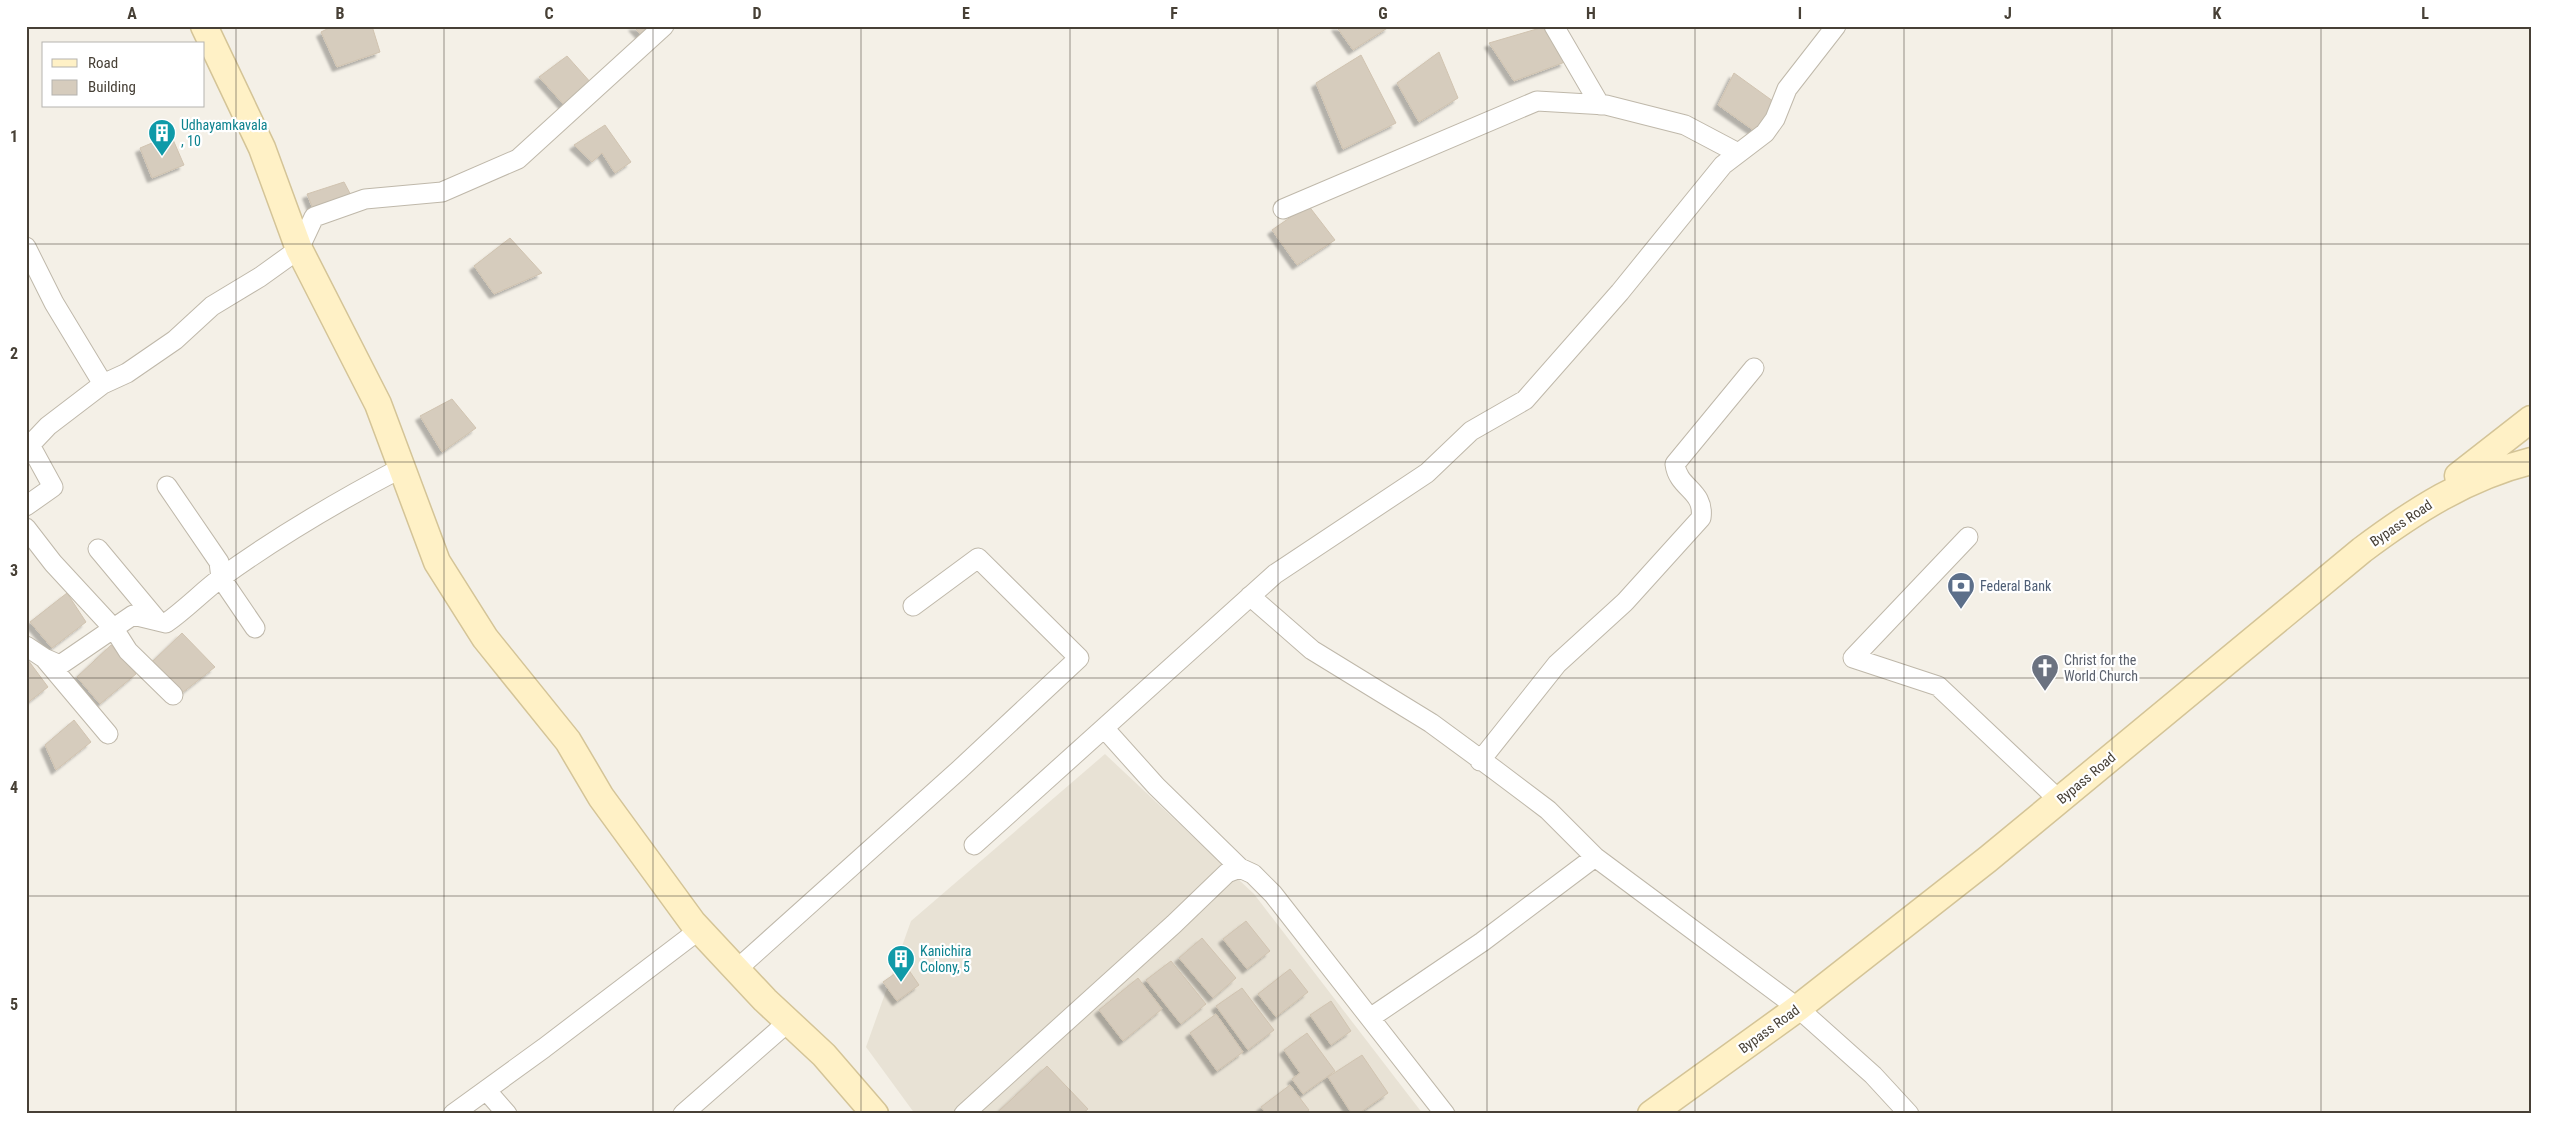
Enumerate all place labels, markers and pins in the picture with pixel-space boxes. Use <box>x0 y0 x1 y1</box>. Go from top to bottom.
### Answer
place label: Udhayamkavala , 10 <box>181 117 268 149</box>
building icon: Udhayamkavala , 10 <box>147 118 177 157</box>
bank icon: Federal Bank <box>1946 571 1976 610</box>
place label: Federal Bank <box>1980 578 2052 594</box>
place label: Christ for the World Church <box>2064 652 2138 684</box>
church icon: Christ for the World Church <box>2030 653 2060 692</box>
place label: Kanichira Colony, 5 <box>920 943 971 975</box>
building icon: Kanichira Colony, 5 <box>886 944 916 983</box>

